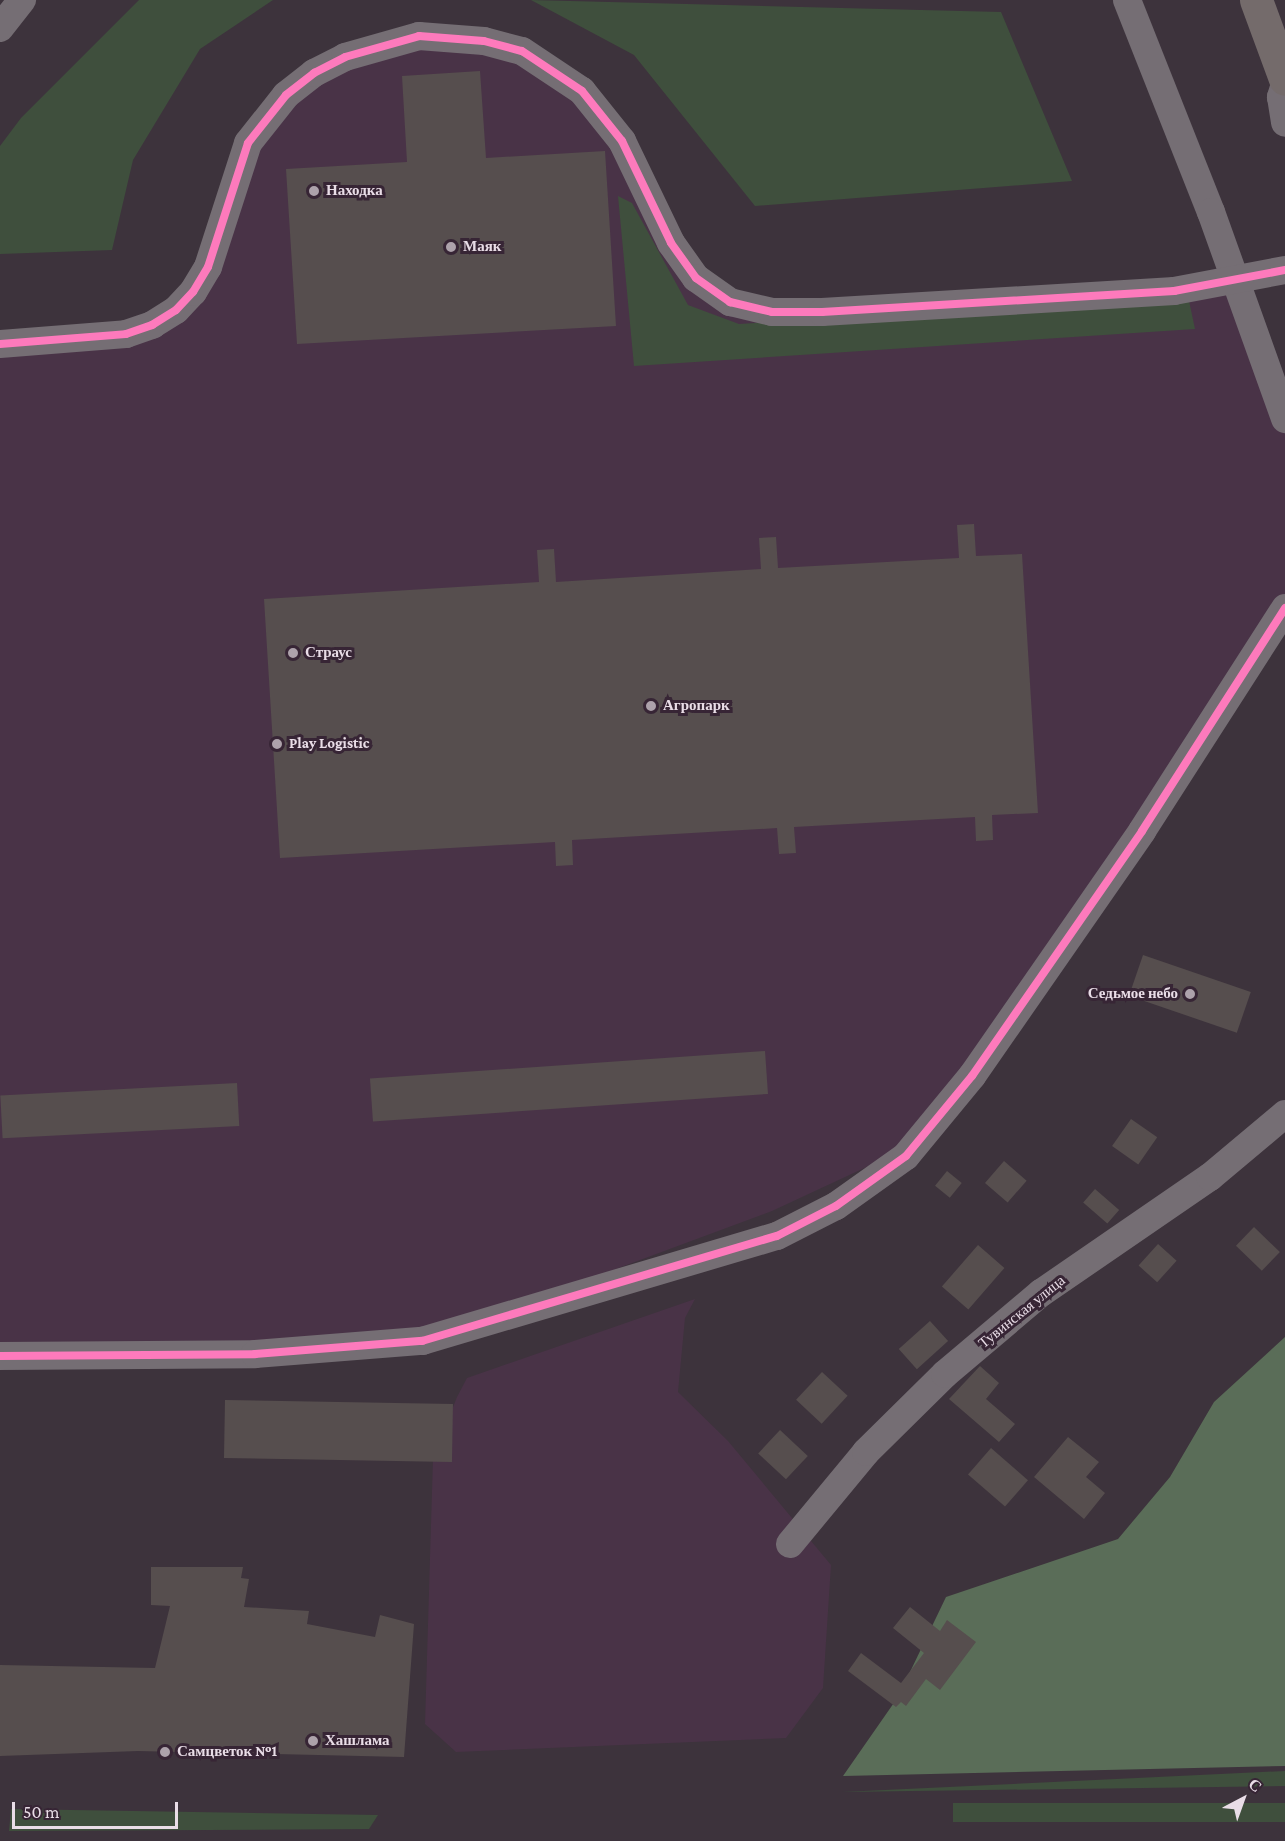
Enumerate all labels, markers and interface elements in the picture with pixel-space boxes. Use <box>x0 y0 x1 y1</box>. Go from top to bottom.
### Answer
place label: Находка <box>326 182 383 200</box>
marker: Находка <box>307 184 321 198</box>
place label: Маяк <box>463 238 501 256</box>
marker: Маяк <box>444 240 458 254</box>
place label: Страус <box>305 644 352 662</box>
marker: Страус <box>286 646 300 660</box>
place label: Агропарк <box>663 697 730 715</box>
marker: Агропарк <box>644 699 658 713</box>
place label: Play Logistic <box>289 735 370 753</box>
marker: Play Logistic <box>270 737 284 751</box>
place label: Седьмое небо <box>1088 985 1178 1003</box>
marker: Седьмое небо <box>1183 987 1197 1001</box>
street label: Тувинская улица <box>975 1272 1069 1352</box>
place label: Хашлама <box>325 1732 390 1750</box>
marker: Хашлама <box>306 1734 320 1748</box>
place label: Самцветок №1 <box>177 1743 277 1761</box>
marker: Самцветок №1 <box>158 1745 172 1759</box>
north arrow <box>1213 1769 1273 1829</box>
text: С <box>1245 1775 1265 1795</box>
scale bar <box>15 1790 182 1828</box>
text: 50 m <box>23 1802 60 1822</box>

